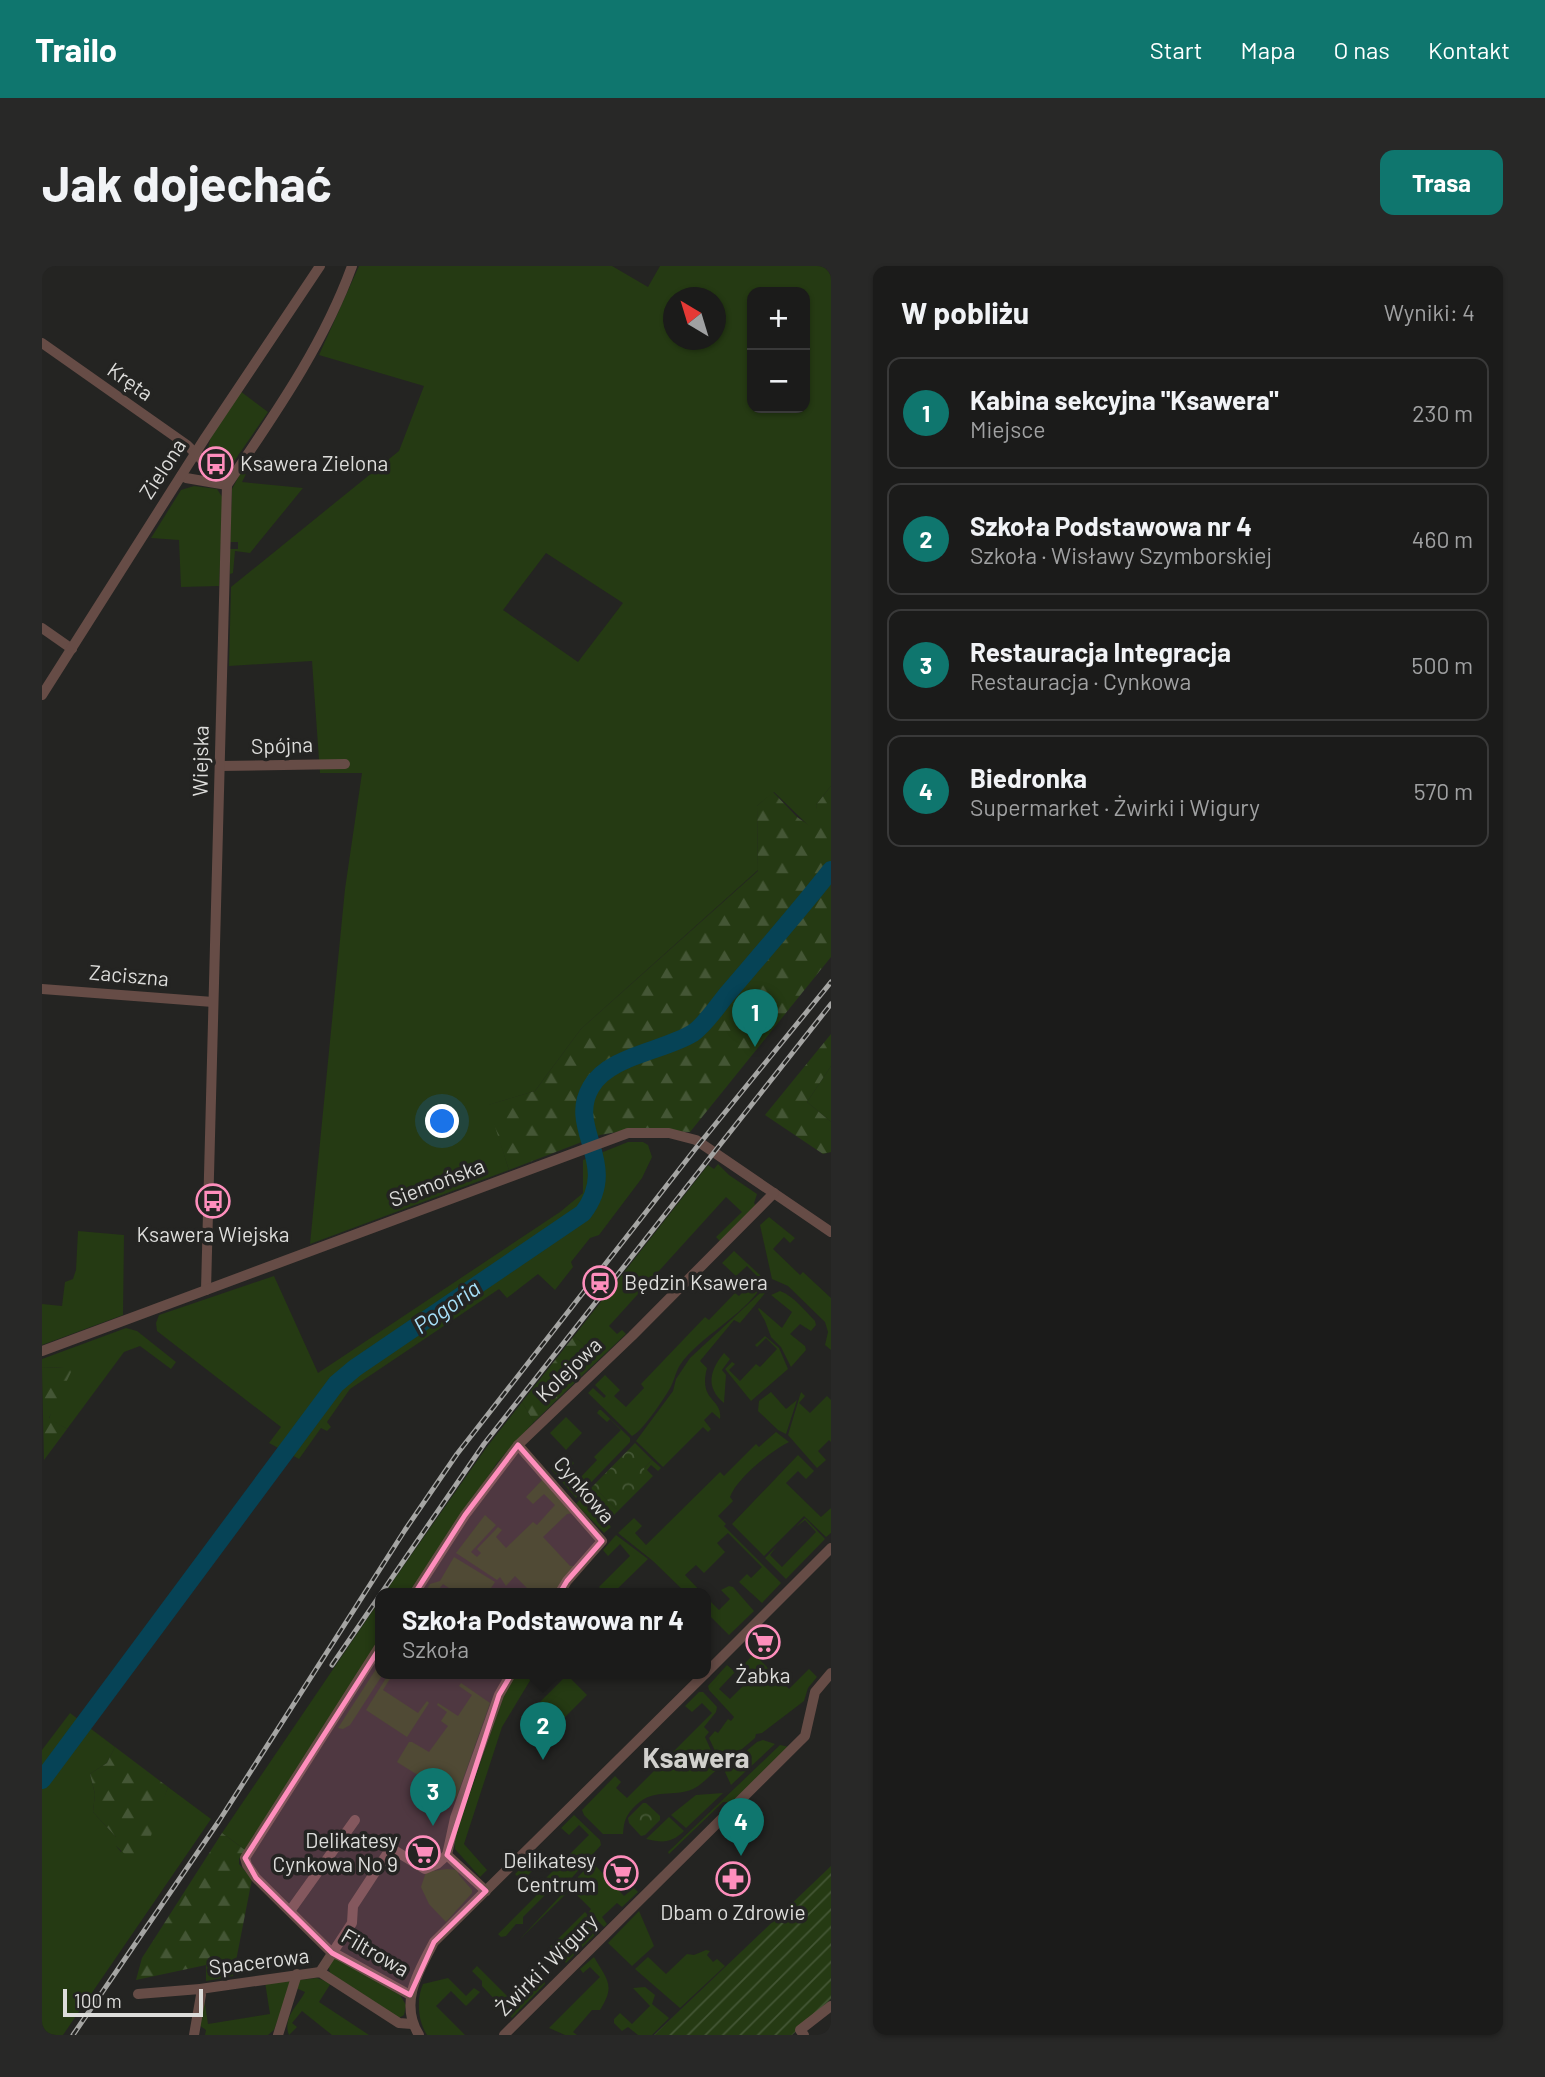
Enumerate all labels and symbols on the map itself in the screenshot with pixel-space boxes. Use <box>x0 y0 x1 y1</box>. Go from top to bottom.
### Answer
north arrow <box>663 287 726 350</box>
street label: Kręta <box>103 356 158 405</box>
street label: Zielona <box>133 434 190 503</box>
bus stop icon: Ksawera Zielona <box>197 445 235 483</box>
place label: Ksawera Zielona <box>240 450 388 475</box>
street label: Wiejska <box>186 725 213 797</box>
street label: Spójna <box>250 731 313 758</box>
street label: Zaciszna <box>88 959 170 990</box>
pin: 1 <box>732 989 778 1047</box>
your location <box>425 1104 459 1138</box>
street label: Siemońska <box>385 1152 488 1211</box>
bus stop icon: Ksawera Wiejska <box>194 1182 232 1220</box>
place label: Ksawera Wiejska <box>136 1221 290 1246</box>
station icon: Będzin Ksawera <box>581 1264 619 1302</box>
place label: Będzin Ksawera <box>624 1269 768 1294</box>
water label: Pogoria <box>408 1273 485 1339</box>
street label: Kolejowa <box>530 1332 606 1406</box>
street label: Cynkowa <box>549 1450 621 1528</box>
supermarket icon: Żabka <box>744 1623 782 1661</box>
place label: Żabka <box>736 1662 790 1687</box>
pin: 2 <box>520 1702 566 1760</box>
district label: Ksawera <box>642 1740 750 1774</box>
pin: 3 <box>410 1768 456 1826</box>
pin: 4 <box>718 1798 764 1856</box>
place label: Delikatesy Cynkowa No 9 <box>273 1827 398 1876</box>
supermarket icon: Delikatesy Cynkowa No 9 <box>404 1834 442 1872</box>
place label: Delikatesy Centrum <box>503 1847 596 1896</box>
supermarket icon: Delikatesy Centrum <box>602 1854 640 1892</box>
pharmacy icon: Dbam o Zdrowie <box>714 1860 752 1898</box>
place label: Dbam o Zdrowie <box>660 1899 806 1924</box>
street label: Żwirki i Wigury <box>490 1908 602 2020</box>
street label: Filtrowa <box>337 1922 414 1981</box>
street label: Spacerowa <box>207 1942 310 1979</box>
scale bar <box>63 1986 203 2018</box>

